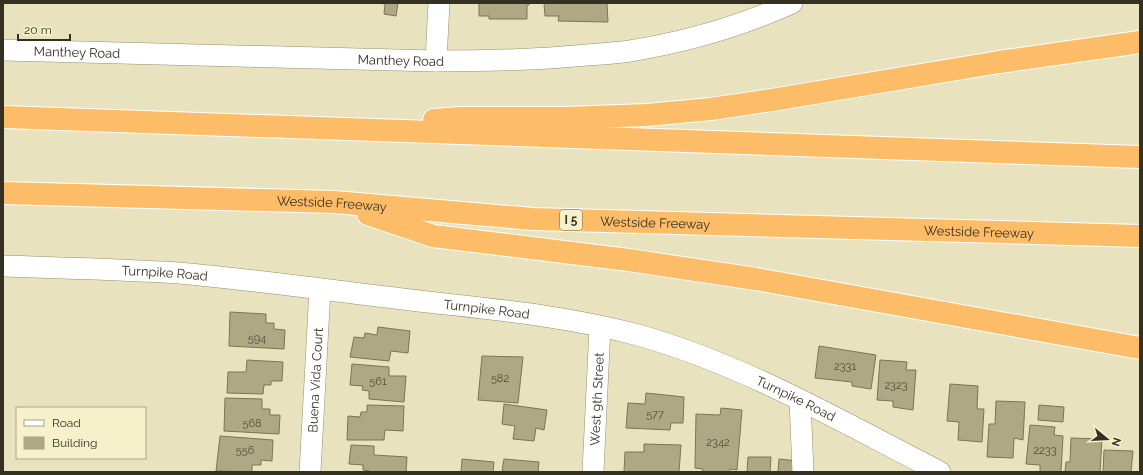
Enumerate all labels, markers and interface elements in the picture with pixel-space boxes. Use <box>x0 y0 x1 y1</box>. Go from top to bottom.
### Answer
scale bar <box>18 16 70 42</box>
text: 20 m <box>24 23 52 37</box>
street label: Manthey Road <box>33 44 120 61</box>
street label: Manthey Road <box>357 52 444 69</box>
street label: Westside Freeway <box>277 193 387 214</box>
road number: I 5 <box>560 210 582 230</box>
street label: Westside Freeway <box>600 214 710 232</box>
street label: Westside Freeway <box>924 223 1034 241</box>
street label: Turnpike Road <box>121 263 209 284</box>
street label: Turnpike Road <box>443 297 531 322</box>
street label: Buena Vida Court <box>305 327 326 433</box>
house number: 594 <box>248 332 266 345</box>
street label: West 9th Street <box>587 351 607 446</box>
house number: 2331 <box>834 360 856 373</box>
house number: 582 <box>491 372 509 385</box>
street label: Turnpike Road <box>754 373 838 424</box>
house number: 561 <box>369 375 387 388</box>
house number: 2323 <box>884 379 908 392</box>
legend <box>16 407 146 459</box>
house number: 577 <box>646 408 664 421</box>
text: Road <box>52 416 81 430</box>
house number: 568 <box>242 417 262 430</box>
north arrow <box>1087 419 1127 459</box>
text: Building <box>52 436 98 450</box>
house number: 2342 <box>706 436 730 449</box>
text: N <box>1109 436 1124 448</box>
house number: 556 <box>236 444 255 457</box>
house number: 2233 <box>1033 444 1057 457</box>

